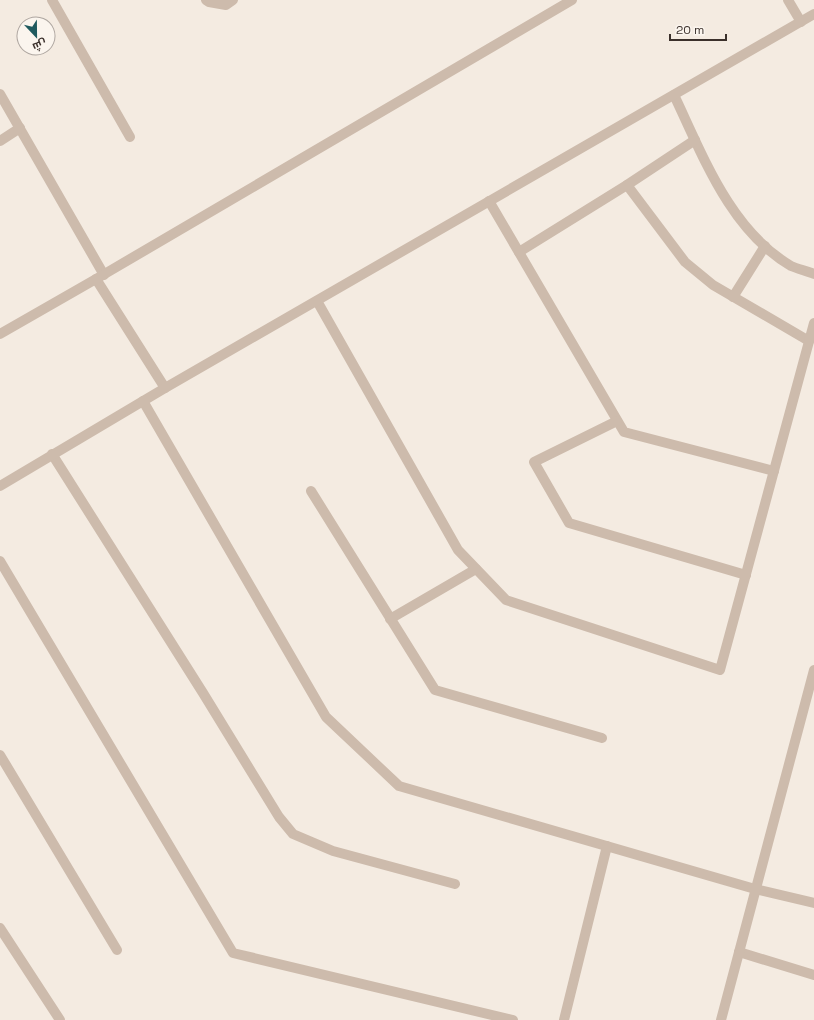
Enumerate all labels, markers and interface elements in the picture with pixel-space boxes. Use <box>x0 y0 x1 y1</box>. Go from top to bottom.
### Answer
north arrow <box>16 16 56 56</box>
scale bar <box>670 16 726 42</box>
text: 20 m <box>676 22 704 38</box>
text: ش <box>31 36 49 54</box>

